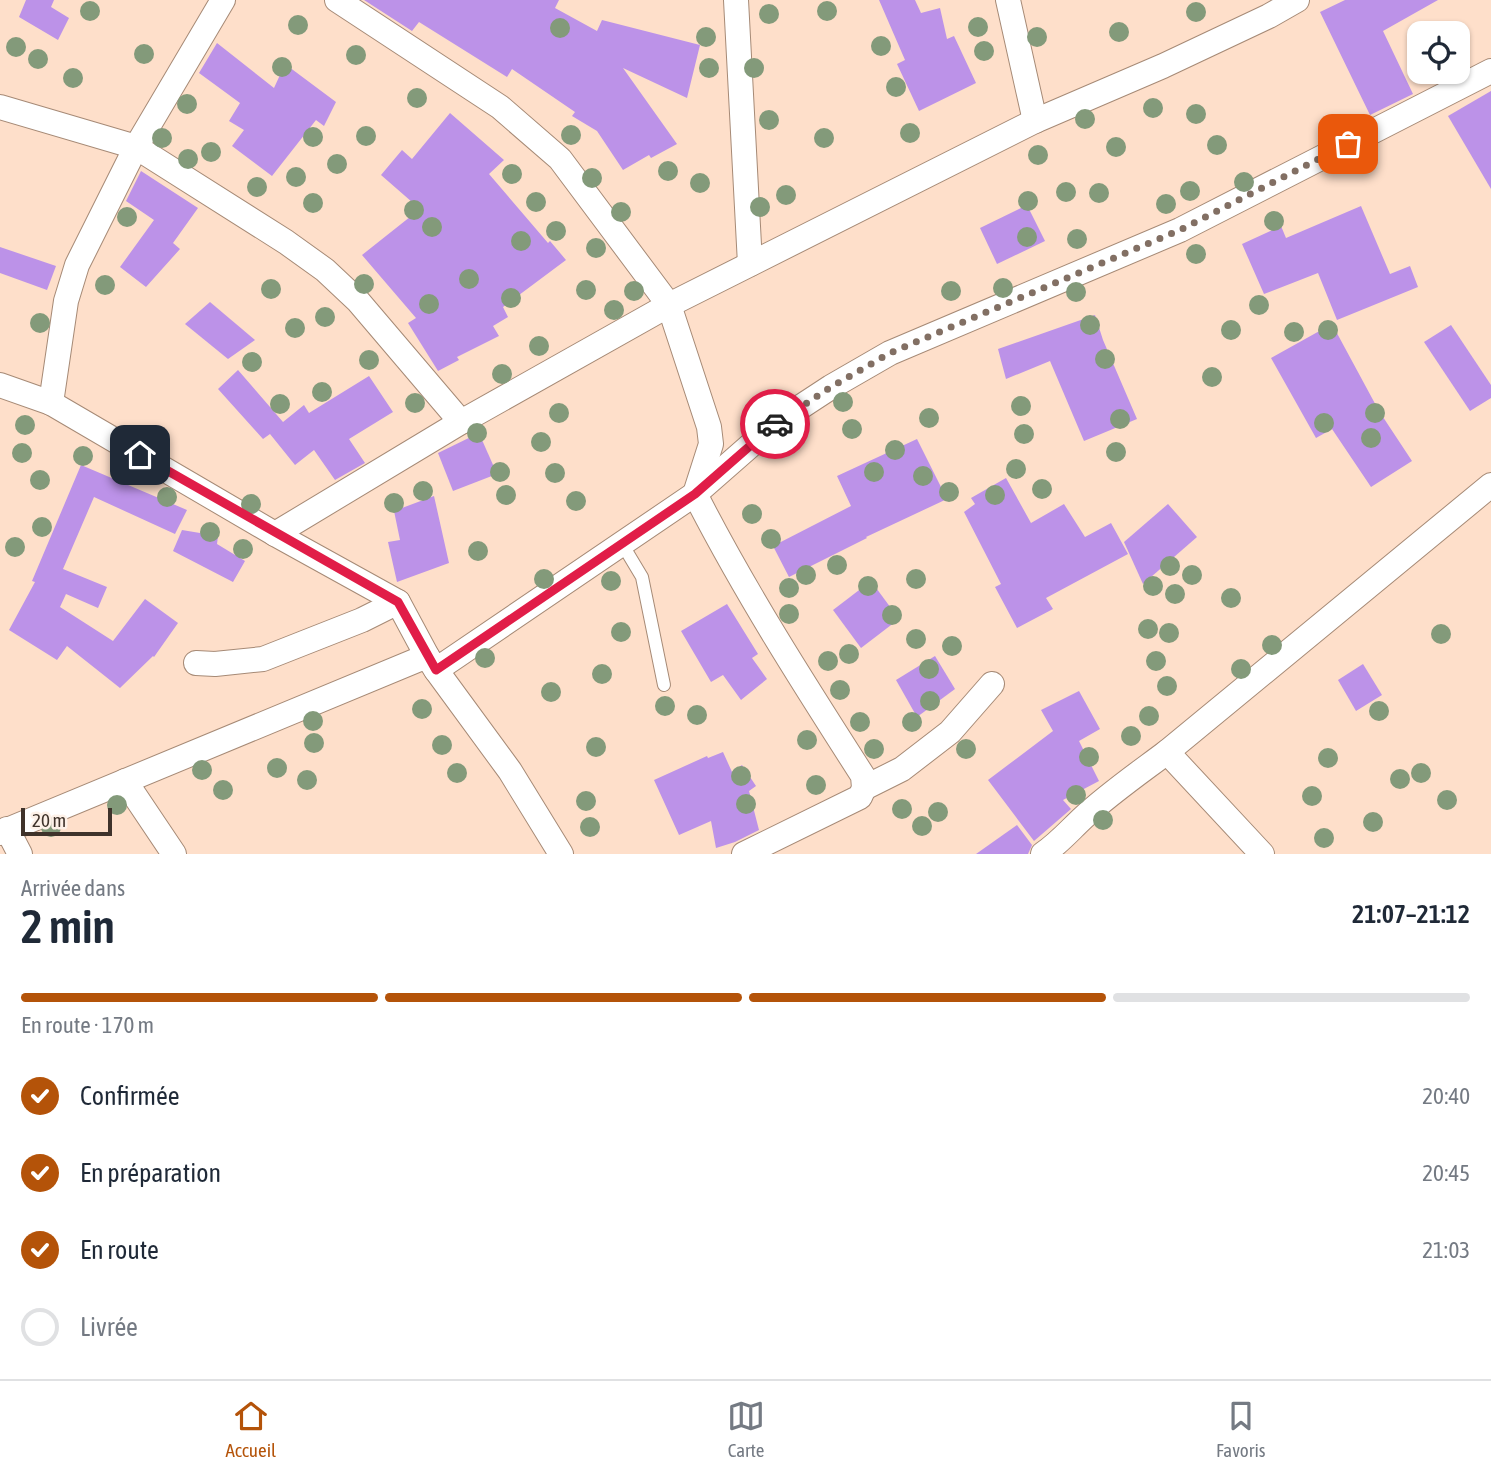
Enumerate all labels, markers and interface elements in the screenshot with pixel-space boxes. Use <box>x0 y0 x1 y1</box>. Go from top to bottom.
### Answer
map controls <box>1407 21 1470 84</box>
button: locate <box>1407 21 1470 84</box>
pin <box>1318 114 1378 174</box>
icon: bag <box>1329 125 1367 163</box>
courier <box>740 389 810 459</box>
icon: car <box>756 405 794 443</box>
pin <box>110 425 170 485</box>
icon: home <box>121 436 159 474</box>
scale bar <box>21 805 112 837</box>
text: 20 m <box>32 809 66 831</box>
text: Arrivée dans <box>21 875 125 901</box>
text: 21:07–21:12 <box>1352 899 1470 929</box>
text: 2 min <box>21 900 115 953</box>
text: En route · 170 m <box>21 1012 154 1038</box>
icon: check <box>21 1077 59 1115</box>
text: Confirmée <box>80 1081 180 1111</box>
text: 20:40 <box>1422 1083 1470 1109</box>
icon: check <box>21 1154 59 1192</box>
text: En préparation <box>80 1158 221 1188</box>
text: 20:45 <box>1422 1160 1470 1186</box>
icon: check <box>21 1231 59 1269</box>
text: En route <box>80 1235 159 1265</box>
text: 21:03 <box>1422 1237 1470 1263</box>
text: Livrée <box>80 1312 138 1342</box>
tab: Accueil <box>226 1397 276 1461</box>
tab: Carte <box>727 1397 765 1461</box>
tab: Favoris <box>1216 1397 1265 1461</box>

